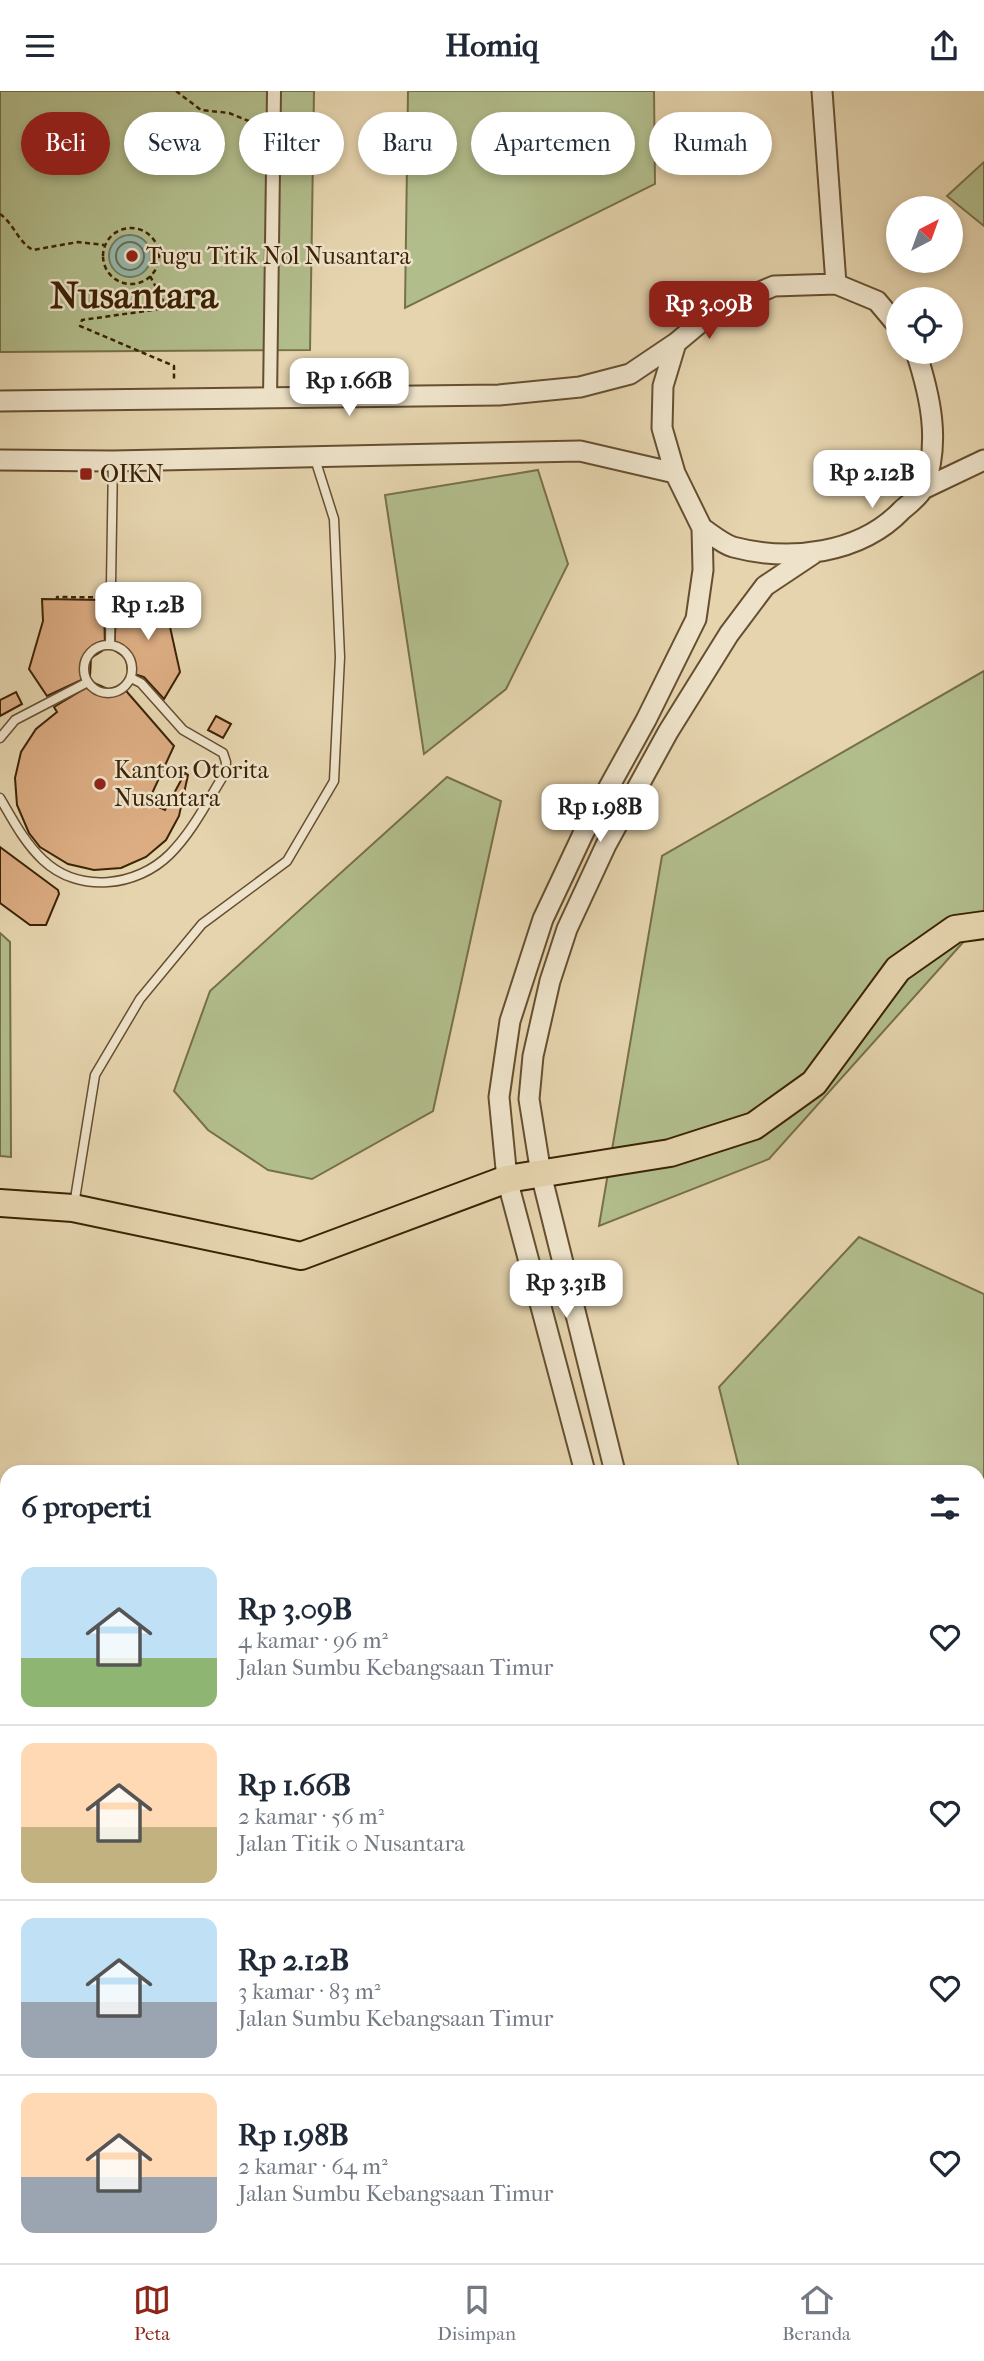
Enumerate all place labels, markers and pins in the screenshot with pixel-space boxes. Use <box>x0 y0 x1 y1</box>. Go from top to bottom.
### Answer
place label: Tugu Titik Nol Nusantara <box>146 242 411 270</box>
marker: Tugu Titik Nol Nusantara <box>124 248 140 264</box>
pin: Rp 3.09B <box>637 281 781 341</box>
pin: Rp 1.66B <box>277 359 421 418</box>
pin: Rp 2.12B <box>800 451 944 510</box>
place label: OIKN <box>100 460 164 488</box>
marker: OIKN <box>78 466 94 482</box>
pin: Rp 1.2B <box>83 582 213 642</box>
place label: Kantor Otorita Nusantara <box>114 756 270 812</box>
marker: Kantor Otorita Nusantara <box>92 776 108 792</box>
pin: Rp 1.98B <box>528 785 672 844</box>
pin: Rp 3.31B <box>494 1261 638 1320</box>

